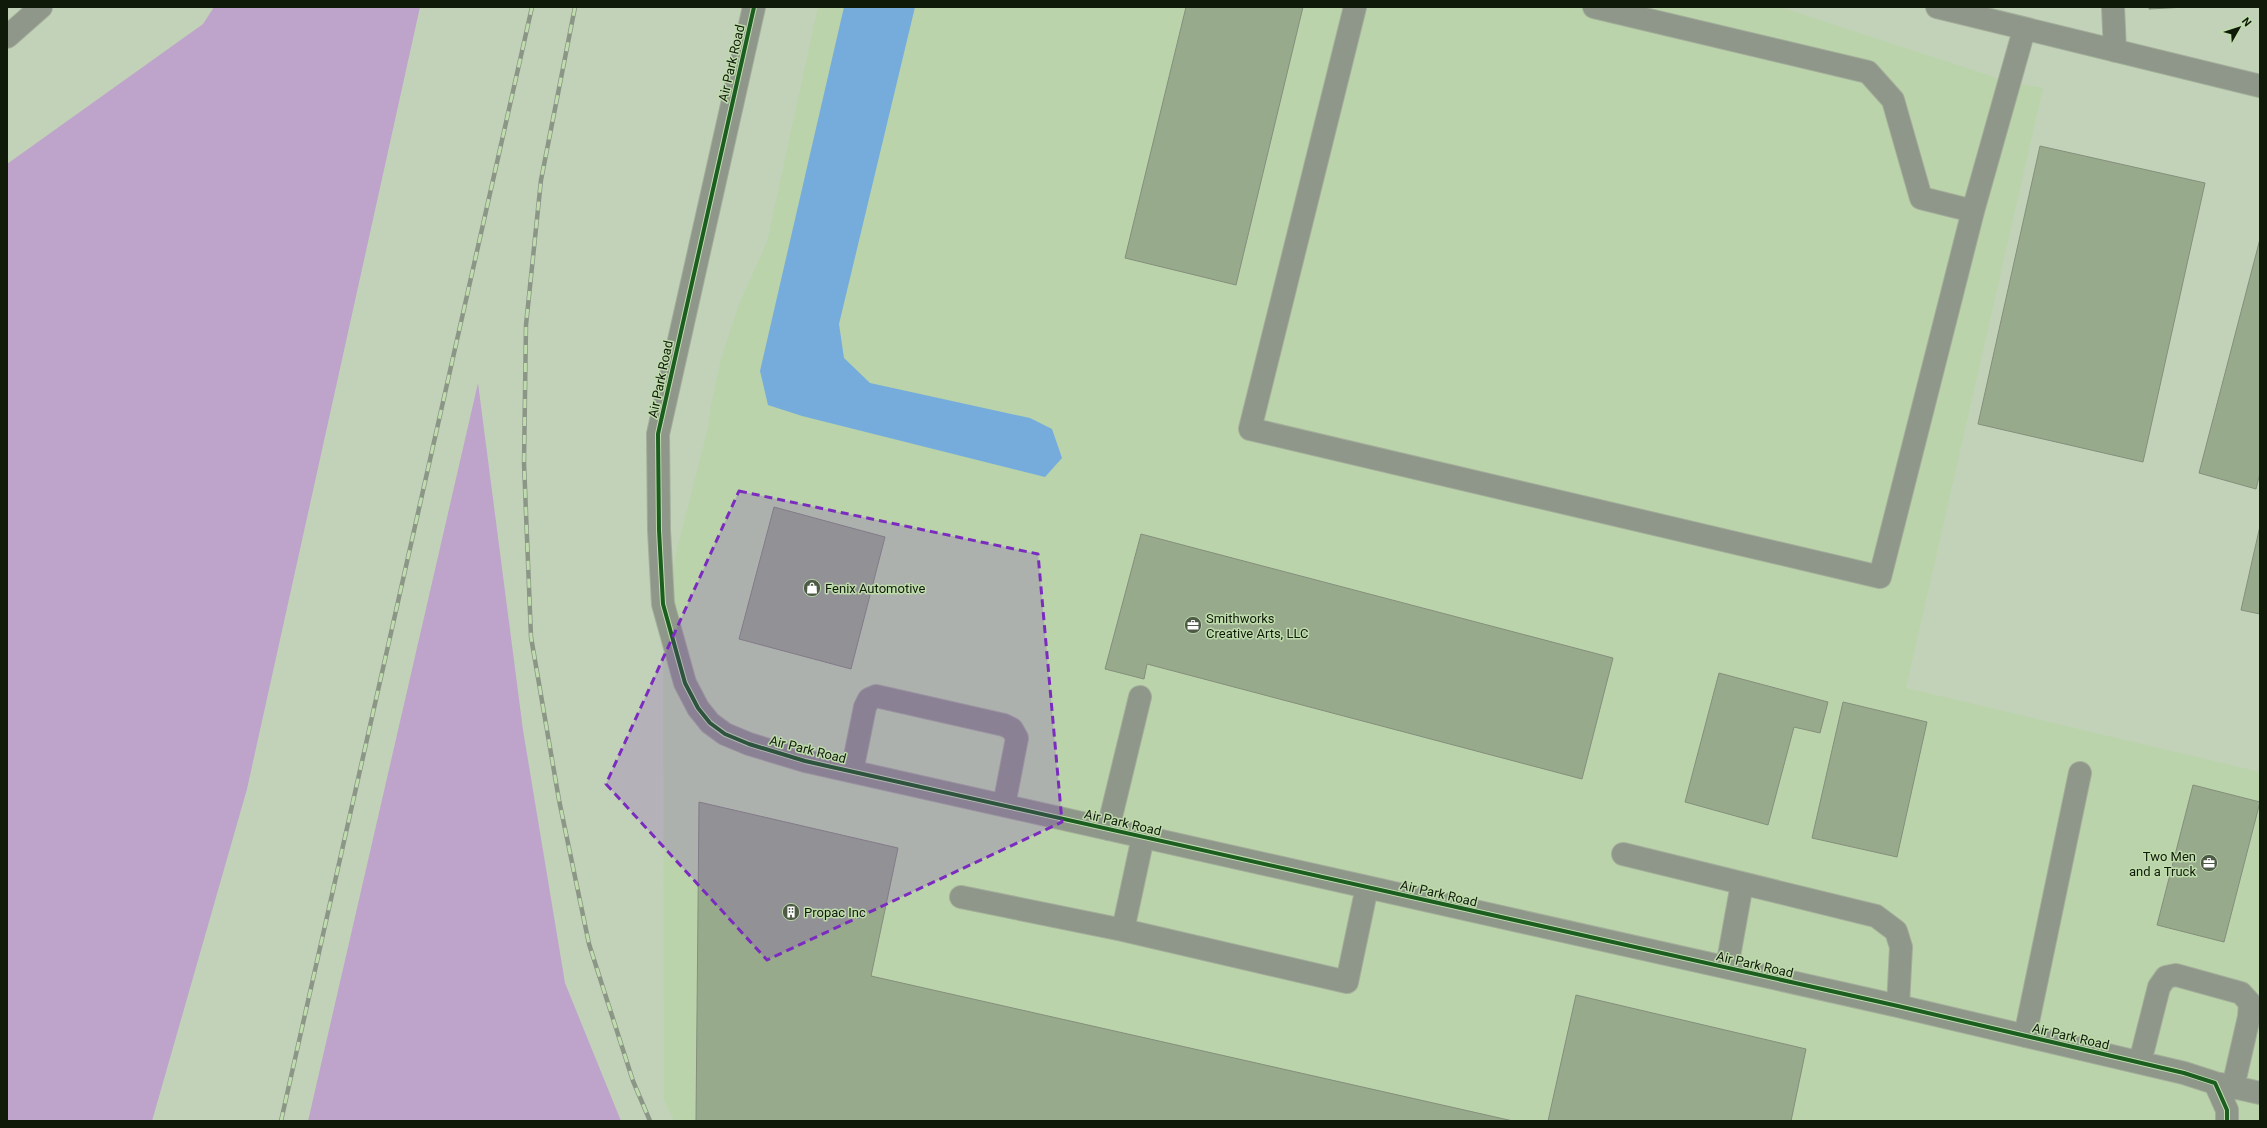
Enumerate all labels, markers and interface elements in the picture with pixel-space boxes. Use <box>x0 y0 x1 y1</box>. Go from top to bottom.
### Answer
north arrow <box>2219 8 2259 48</box>
text: N <box>2239 15 2254 29</box>
street label: Air Park Road <box>715 23 748 103</box>
street label: Air Park Road <box>645 339 676 419</box>
shop icon: Fenix Automotive <box>802 578 822 598</box>
place label: Fenix Automotive <box>825 581 926 596</box>
place label: Smithworks Creative Arts, LLC <box>1206 611 1308 641</box>
office icon: Smithworks Creative Arts, LLC <box>1183 615 1203 635</box>
street label: Air Park Road <box>768 733 848 766</box>
street label: Air Park Road <box>1083 806 1163 839</box>
place label: Two Men and a Truck <box>2129 849 2196 879</box>
office icon: Two Men and a Truck <box>2199 853 2219 873</box>
street label: Air Park Road <box>1399 877 1479 910</box>
building icon: Propac Inc <box>781 902 801 922</box>
place label: Propac Inc <box>804 905 866 920</box>
street label: Air Park Road <box>1715 948 1795 981</box>
street label: Air Park Road <box>2031 1020 2111 1053</box>

